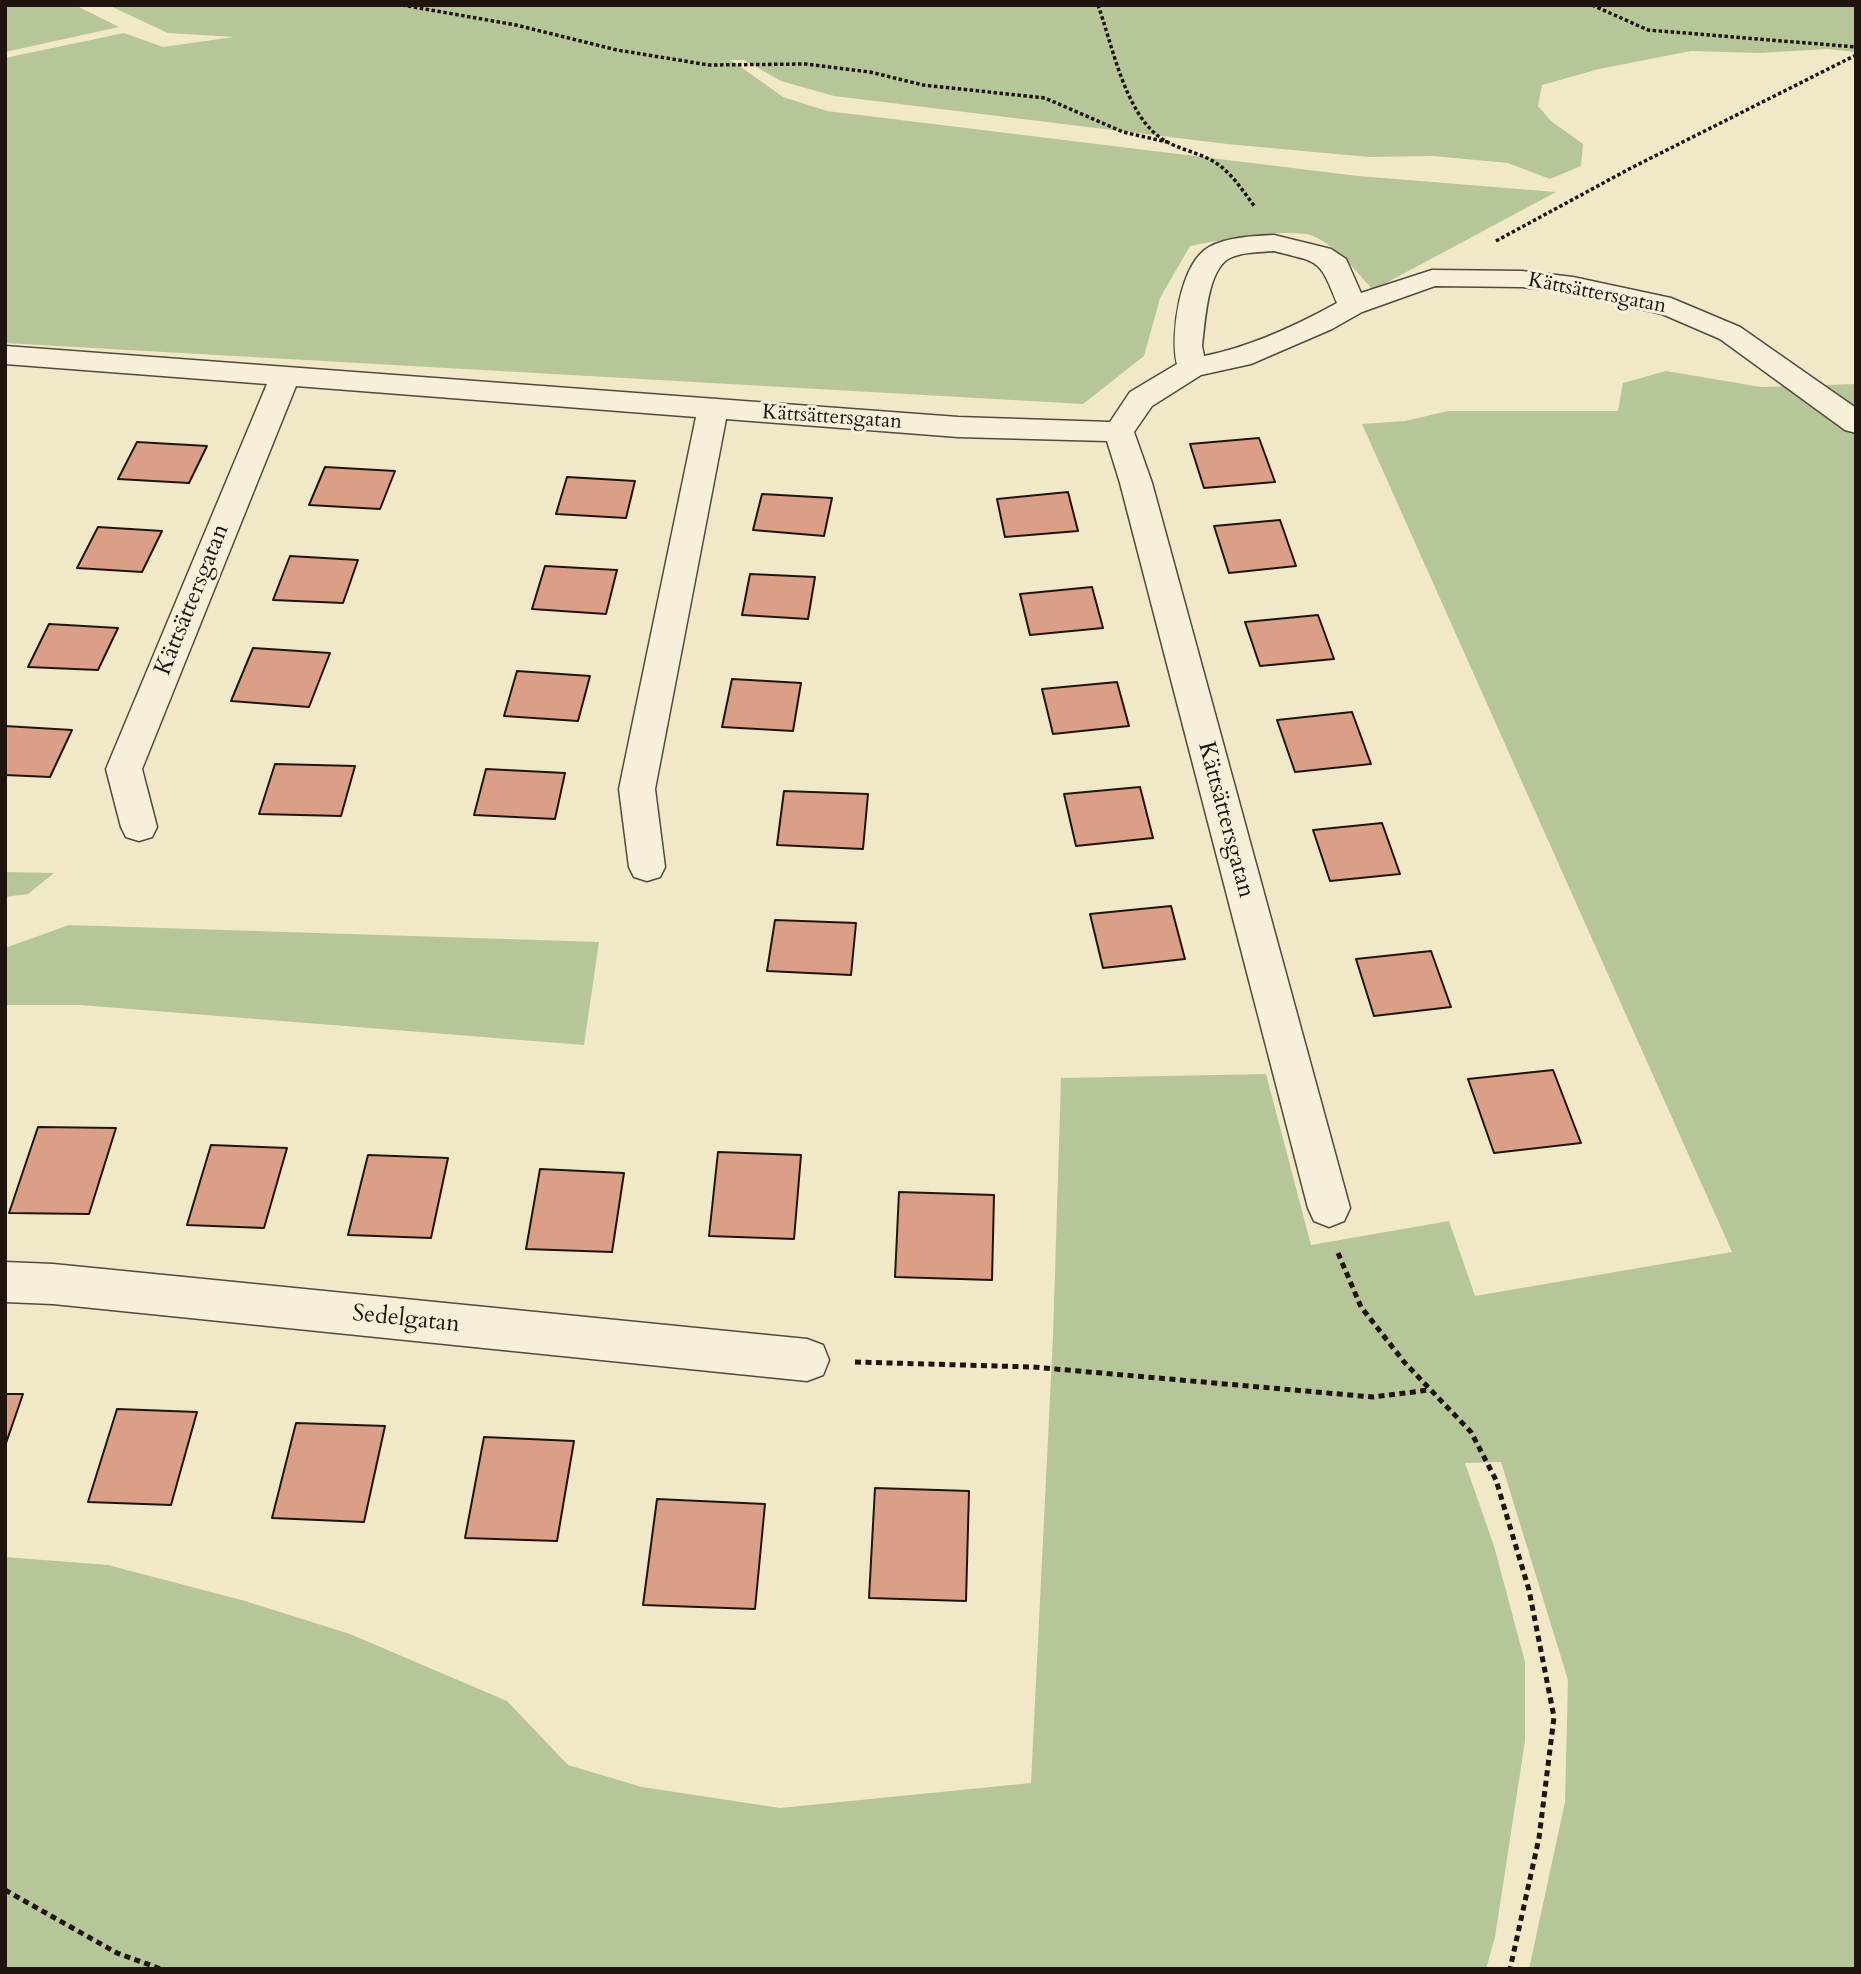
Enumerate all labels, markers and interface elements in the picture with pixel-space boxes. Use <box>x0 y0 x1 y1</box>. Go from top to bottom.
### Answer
street label: Kättsättersgatan <box>1526 268 1668 320</box>
street label: Kättsättersgatan <box>761 401 903 435</box>
street label: Kättsättersgatan <box>150 520 236 680</box>
street label: Kättsättersgatan <box>1190 739 1260 901</box>
street label: Sedelgatan <box>351 1300 461 1340</box>

